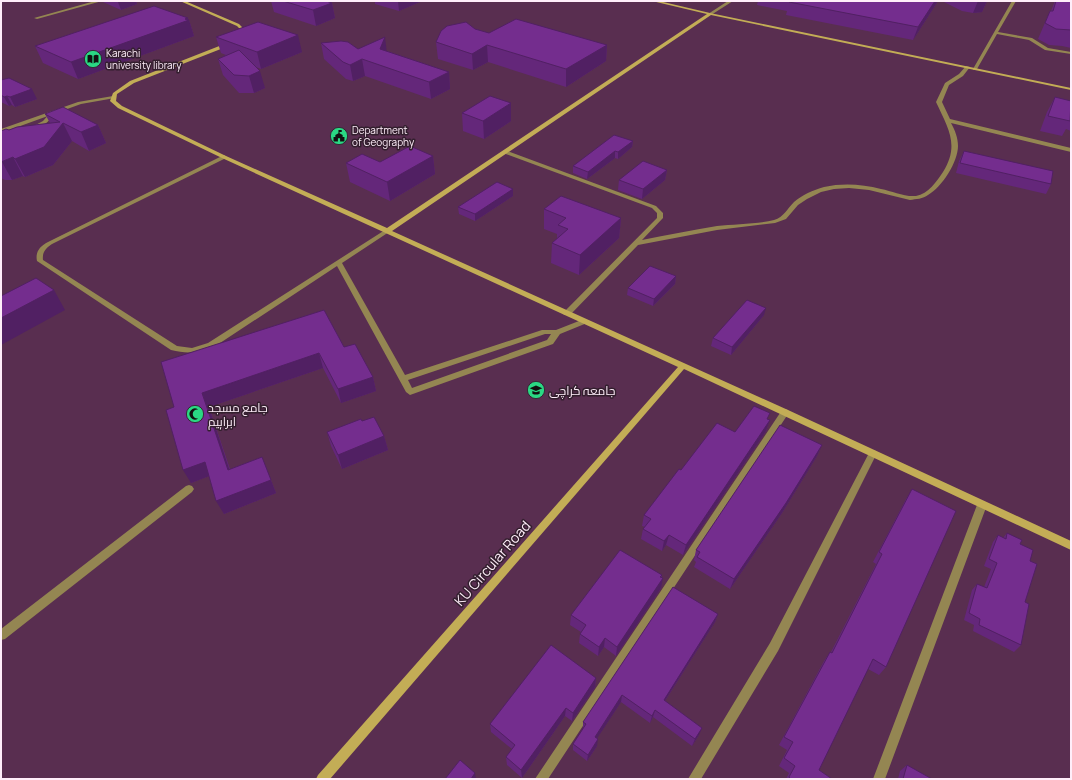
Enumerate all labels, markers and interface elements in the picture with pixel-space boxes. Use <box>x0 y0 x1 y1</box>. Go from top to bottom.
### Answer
place label: Karachi university library <box>106 46 182 72</box>
library icon: Karachi university library <box>83 49 103 69</box>
place label: Department of Geography <box>352 123 415 149</box>
public building icon: Department of Geography <box>329 126 349 146</box>
school or university icon: جامعہ کراچی <box>526 380 546 400</box>
place label: جامعہ کراچی <box>549 382 615 400</box>
place label: جامع مسجد ابراہیم <box>208 399 268 430</box>
mosque icon: جامع مسجد ابراہیم <box>185 404 205 424</box>
street label: KU Circular Road <box>450 516 534 610</box>

